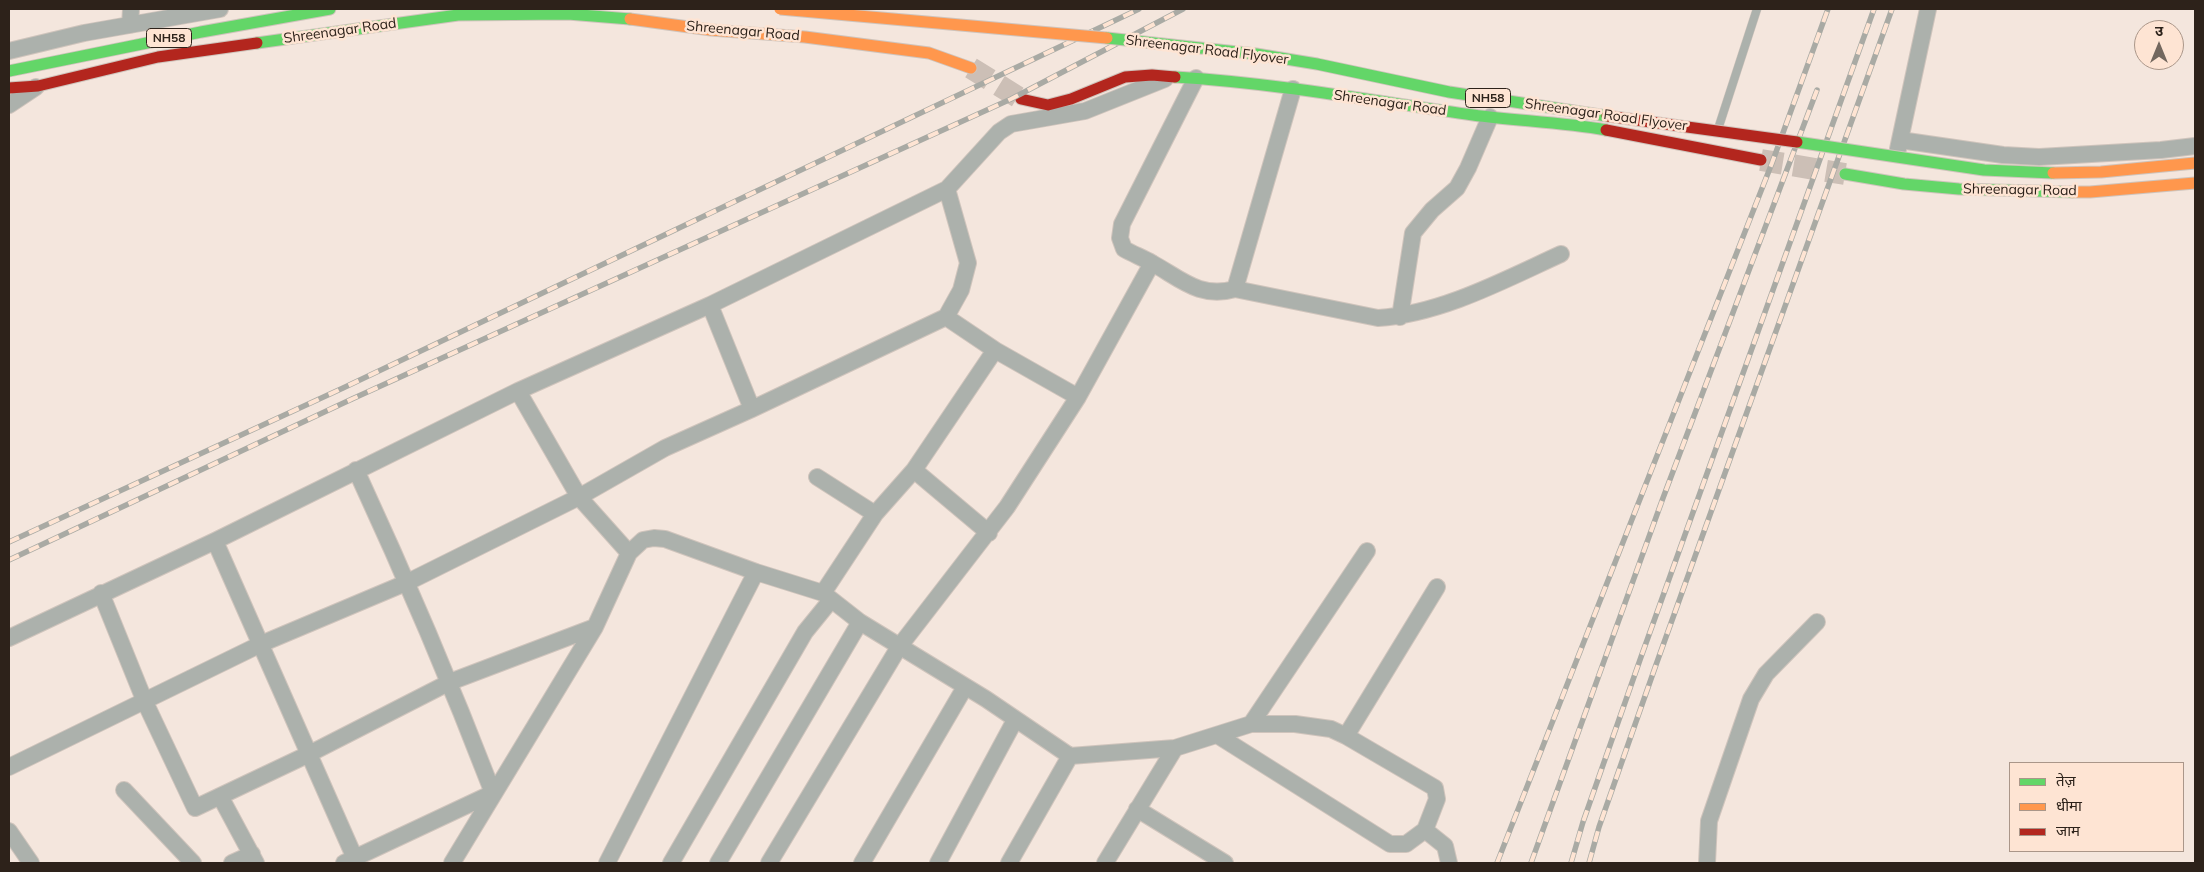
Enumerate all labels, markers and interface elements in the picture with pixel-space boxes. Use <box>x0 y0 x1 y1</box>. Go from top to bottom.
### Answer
street label: Shreenagar Road <box>283 15 397 47</box>
street label: Shreenagar Road <box>686 18 800 44</box>
north arrow <box>2134 20 2184 70</box>
text: उ <box>2155 22 2163 40</box>
road number: NH58 <box>146 28 192 48</box>
street label: Shreenagar Road Flyover <box>1125 32 1289 68</box>
street label: Shreenagar Road <box>1333 87 1447 119</box>
road number: NH58 <box>1466 89 1510 108</box>
street label: Shreenagar Road Flyover <box>1524 95 1688 135</box>
street label: Shreenagar Road <box>1963 181 2077 199</box>
legend <box>2009 762 2184 852</box>
text: तेज़ <box>2056 771 2076 790</box>
text: धीमा <box>2056 796 2082 815</box>
text: जाम <box>2056 821 2080 840</box>

